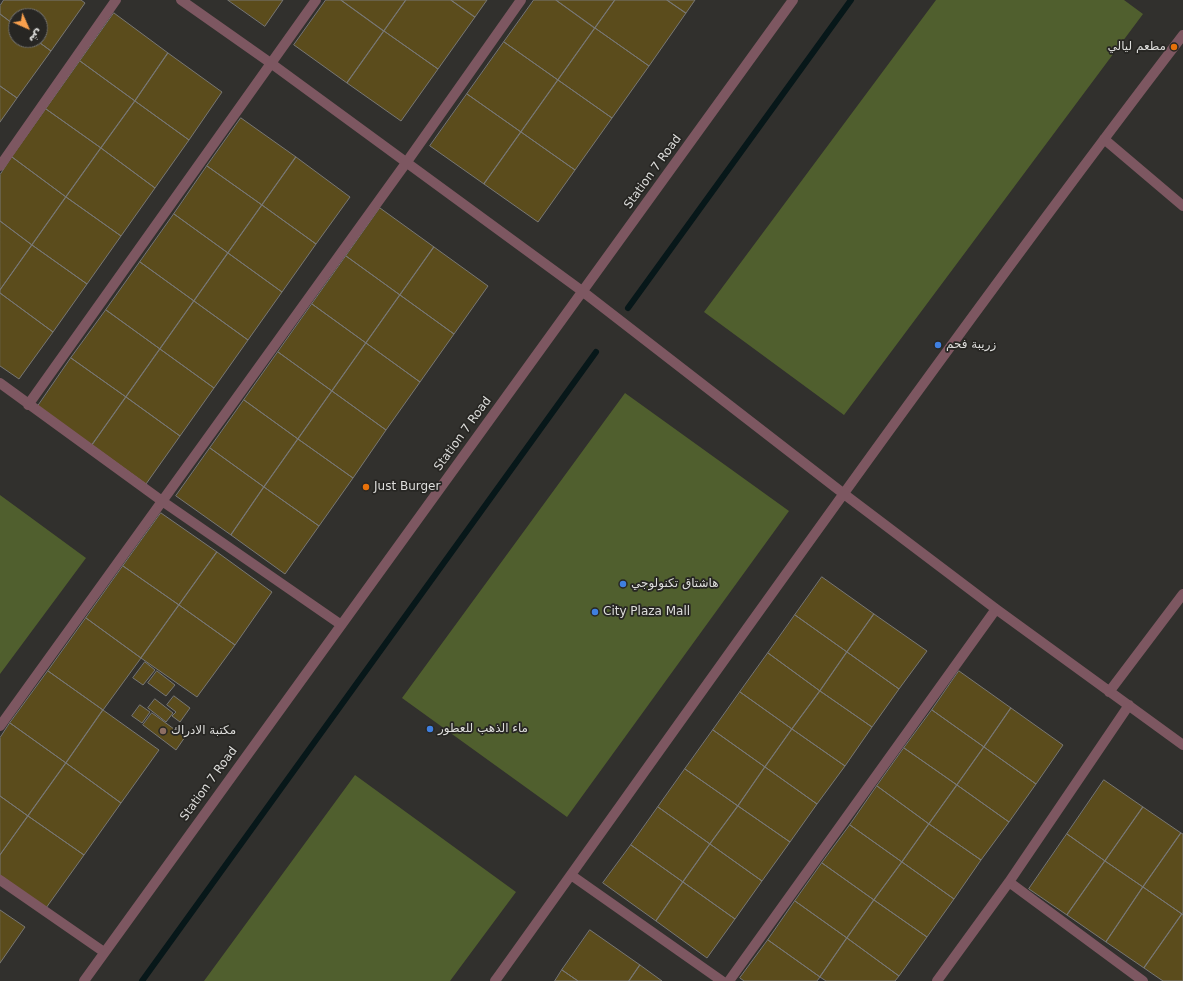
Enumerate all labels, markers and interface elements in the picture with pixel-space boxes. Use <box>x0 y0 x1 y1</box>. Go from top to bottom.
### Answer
north arrow <box>8 8 48 48</box>
text: ش <box>26 26 46 46</box>
place label: مطعم ليالي <box>1108 40 1166 54</box>
marker: مطعم ليالي <box>1169 42 1179 52</box>
street label: Station 7 Road <box>621 132 685 212</box>
place label: زريبة فحم <box>946 338 996 352</box>
marker: زريبة فحم <box>933 340 943 350</box>
street label: Station 7 Road <box>431 394 495 474</box>
place label: Just Burger <box>374 480 440 494</box>
marker: Just Burger <box>361 482 371 492</box>
place label: هاشتاق تكنولوجي <box>631 577 719 591</box>
marker: هاشتاق تكنولوجي <box>618 579 628 589</box>
place label: City Plaza Mall <box>603 605 690 619</box>
marker: City Plaza Mall <box>590 607 600 617</box>
place label: ماء الذهب للعطور <box>438 722 528 736</box>
place label: مكتبة الادراك <box>171 724 236 738</box>
marker: ماء الذهب للعطور <box>425 724 435 734</box>
marker: مكتبة الادراك <box>158 726 168 736</box>
street label: Station 7 Road <box>177 744 241 824</box>

